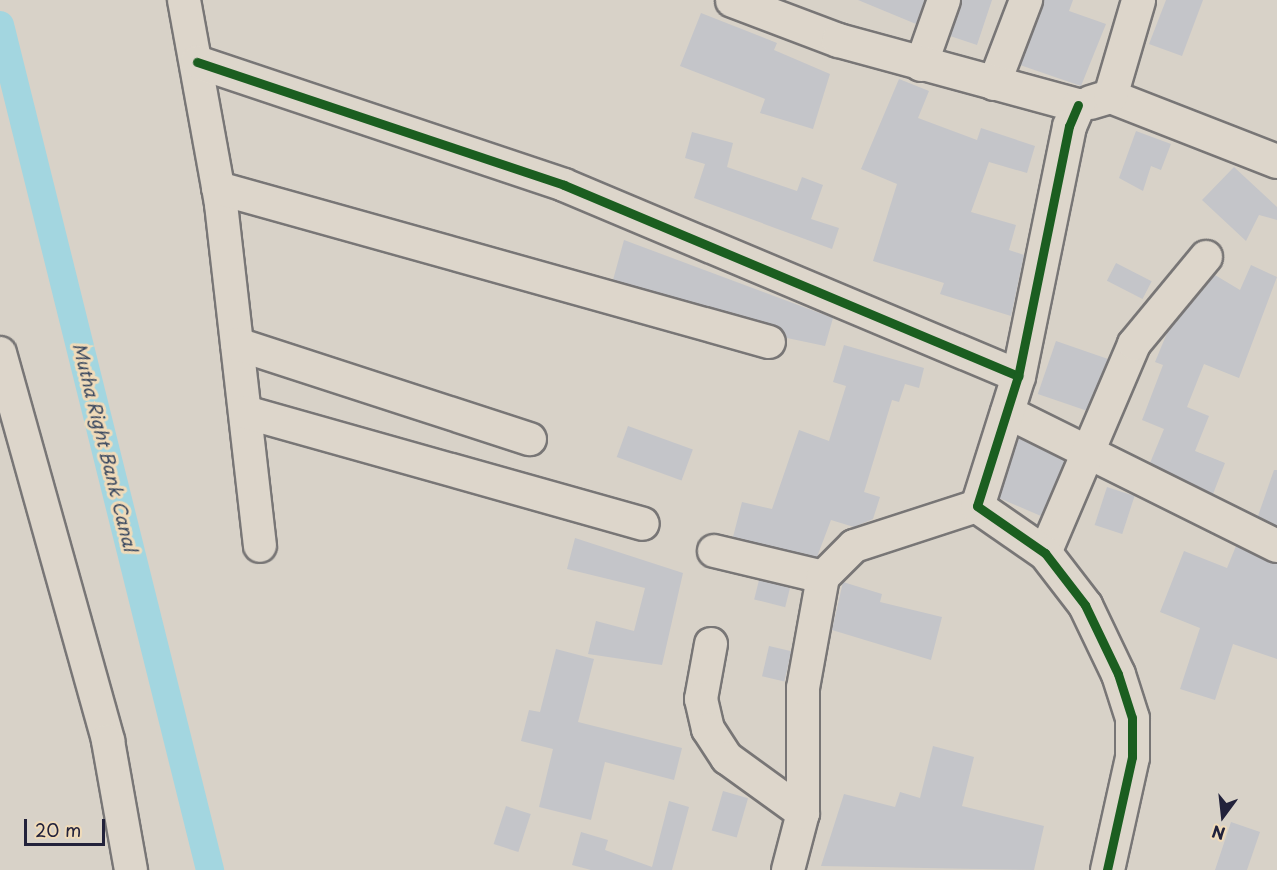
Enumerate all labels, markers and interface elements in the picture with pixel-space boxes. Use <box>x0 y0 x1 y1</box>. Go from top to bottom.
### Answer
water label: Mutha Right Bank Canal <box>68 340 142 554</box>
north arrow <box>1193 786 1253 846</box>
scale bar <box>27 807 108 845</box>
text: 20 m <box>35 816 81 843</box>
text: N <box>1209 820 1228 847</box>

